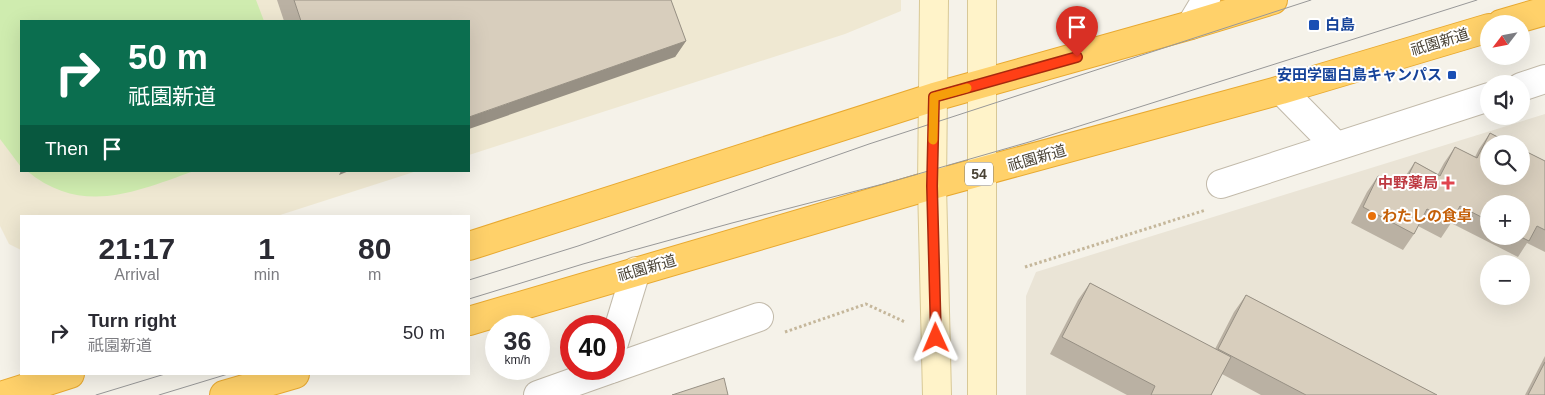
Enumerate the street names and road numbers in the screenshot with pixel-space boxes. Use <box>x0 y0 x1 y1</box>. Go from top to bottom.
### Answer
street label: 祇園新道 <box>1409 25 1471 58</box>
street label: 祇園新道 <box>1006 141 1068 174</box>
road number: 54 <box>965 162 993 185</box>
street label: 祇園新道 <box>616 251 678 284</box>

